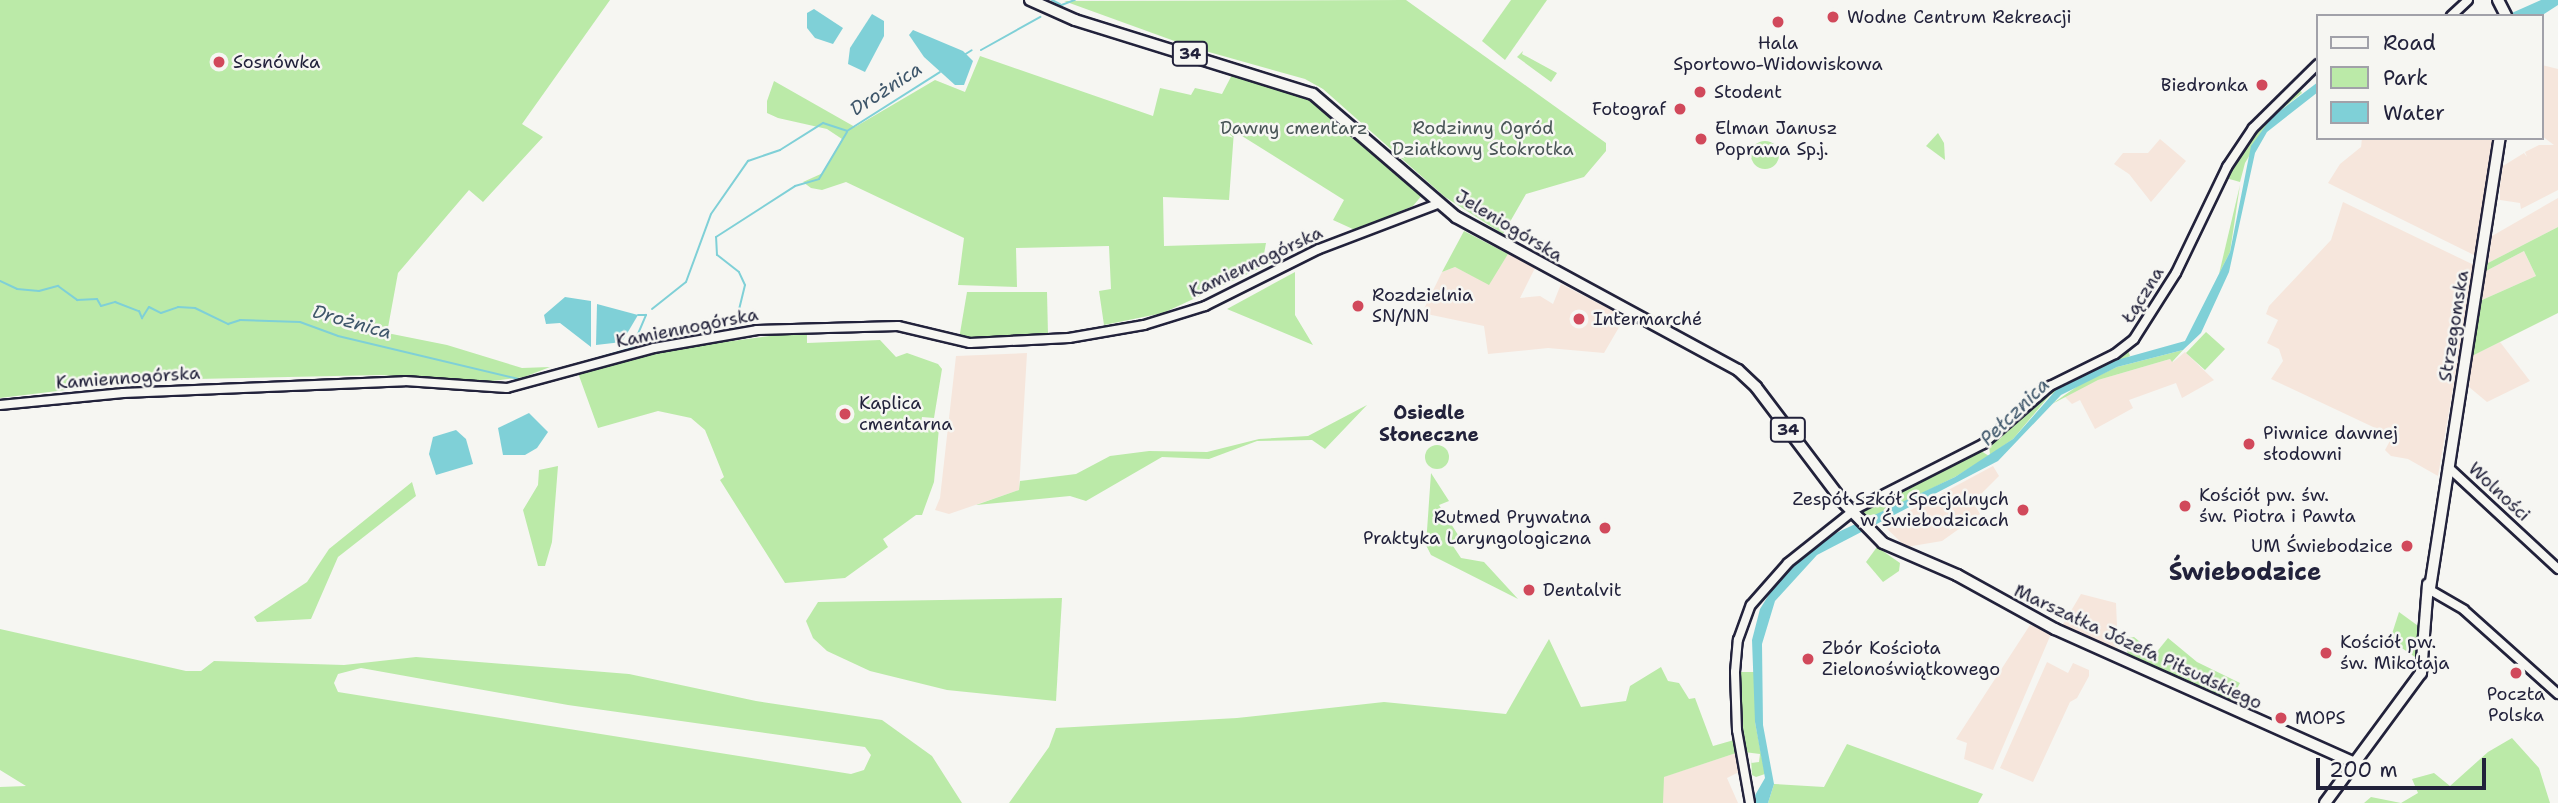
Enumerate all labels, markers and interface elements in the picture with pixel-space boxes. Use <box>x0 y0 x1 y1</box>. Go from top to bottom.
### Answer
place label: Wodne Centrum Rekreacji <box>1847 6 2072 28</box>
marker: Wodne Centrum Rekreacji <box>1825 9 1841 25</box>
marker: Hala Sportowo-Widowiskowa <box>1770 14 1786 30</box>
legend <box>2316 14 2544 140</box>
text: Road <box>2383 29 2436 57</box>
place label: Hala Sportowo-Widowiskowa <box>1673 33 1883 76</box>
road number: 34 <box>1171 42 1209 66</box>
place label: Sosnówka <box>233 51 320 73</box>
marker: Sosnówka <box>211 54 227 70</box>
water label: Drożnica <box>846 57 926 121</box>
text: Park <box>2383 64 2428 92</box>
place label: Biedronka <box>2161 74 2248 96</box>
marker: Biedronka <box>2254 77 2270 93</box>
place label: Stodent <box>1714 81 1782 103</box>
marker: Stodent <box>1692 84 1708 100</box>
place label: Fotograf <box>1592 98 1666 120</box>
text: Water <box>2383 99 2445 127</box>
marker: Fotograf <box>1672 101 1688 117</box>
park label: Dawny cmentarz <box>1220 117 1368 139</box>
park label: Rodzinny Ogród Działkowy Stokrotka <box>1392 118 1574 160</box>
place label: Elman Janusz Poprawa Sp.j. <box>1715 118 1837 160</box>
marker: Elman Janusz Poprawa Sp.j. <box>1693 131 1709 147</box>
street label: Jeleniogórska <box>1451 185 1567 267</box>
street label: Kamiennogórska <box>1186 222 1326 302</box>
street label: Łączna <box>2117 263 2169 327</box>
street label: Strzegomska <box>2435 269 2473 383</box>
place label: Rozdzielnia SN/NN <box>1372 285 1473 328</box>
marker: Rozdzielnia SN/NN <box>1350 298 1366 314</box>
water label: Drożnica <box>310 300 394 344</box>
street label: Kamiennogórska <box>614 304 760 352</box>
place label: Intermarché <box>1593 308 1702 330</box>
marker: Intermarché <box>1571 311 1587 327</box>
street label: Kamiennogórska <box>55 362 201 394</box>
water label: Pełcznica <box>1976 374 2054 450</box>
place label: Kaplica cmentarna <box>859 393 952 436</box>
district label: Osiedle Słoneczne <box>1379 402 1479 446</box>
marker: Kaplica cmentarna <box>837 406 853 422</box>
road number: 34 <box>1769 418 1807 442</box>
place label: Piwnice dawnej słodowni <box>2263 423 2398 466</box>
marker: Piwnice dawnej słodowni <box>2241 436 2257 452</box>
street label: Wolności <box>2464 458 2534 526</box>
place label: Kościół pw. św. św. Piotra i Pawła <box>2199 485 2356 528</box>
place label: Zespół Szkół Specjalnych w Świebodzicach <box>1792 489 2009 532</box>
marker: Kościół pw. św. św. Piotra i Pawła <box>2177 498 2193 514</box>
marker: Zespół Szkół Specjalnych w Świebodzicach <box>2015 502 2031 518</box>
place label: Rutmed Prywatna Praktyka Laryngologiczna <box>1363 507 1591 550</box>
marker: Rutmed Prywatna Praktyka Laryngologiczna <box>1597 520 1613 536</box>
place label: UM Świebodzice <box>2251 535 2393 557</box>
marker: UM Świebodzice <box>2399 538 2415 554</box>
district label: Świebodzice <box>2169 559 2321 587</box>
place label: Dentalvit <box>1543 579 1622 601</box>
street label: Marszałka Józefa Piłsudskiego <box>2011 580 2265 714</box>
marker: Dentalvit <box>1521 582 1537 598</box>
place label: Kościół pw. św. Mikołaja <box>2340 632 2449 674</box>
place label: Zbór Kościoła Zielonoświątkowego <box>1822 638 2000 680</box>
marker: Kościół pw. św. Mikołaja <box>2318 645 2334 661</box>
marker: Zbór Kościoła Zielonoświątkowego <box>1800 651 1816 667</box>
marker: Poczta Polska <box>2508 665 2524 681</box>
place label: Poczta Polska <box>2487 684 2545 726</box>
place label: MOPS <box>2295 707 2346 729</box>
marker: MOPS <box>2273 710 2289 726</box>
scale bar <box>2320 744 2490 788</box>
text: 200 m <box>2329 756 2398 784</box>

